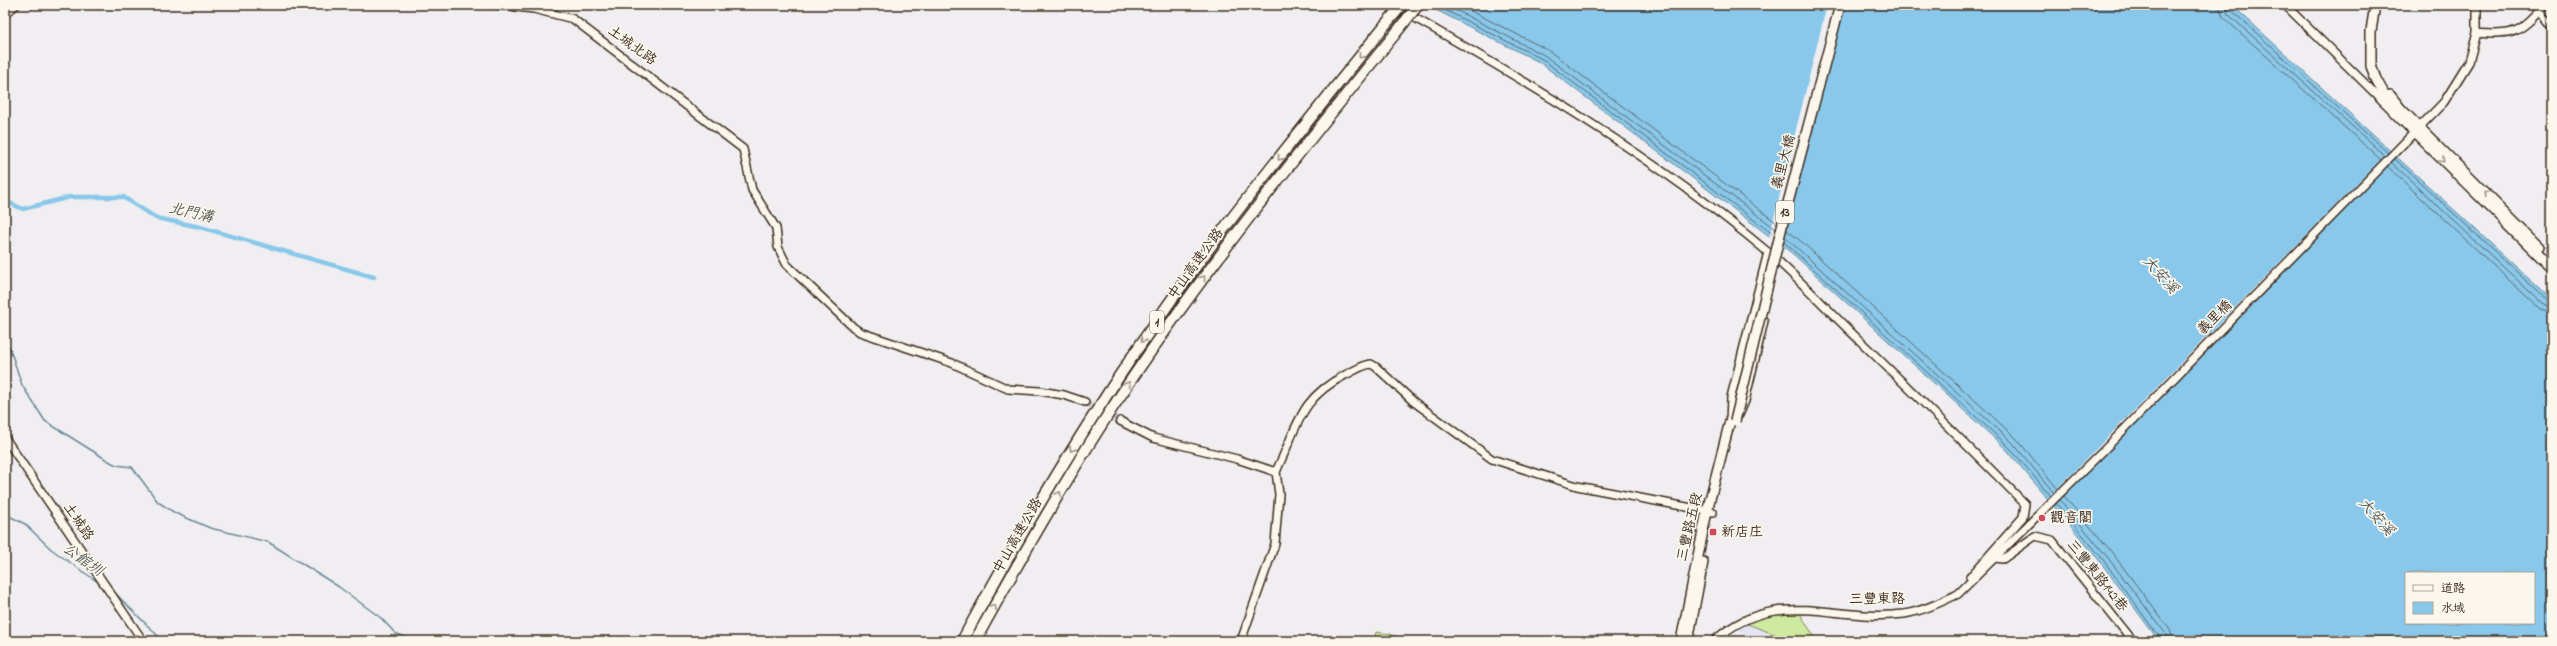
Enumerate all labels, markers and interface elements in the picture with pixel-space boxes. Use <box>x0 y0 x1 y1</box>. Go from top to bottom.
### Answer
street label: 土城北路 <box>603 21 661 71</box>
one-way arrow <box>1358 51 1365 58</box>
street label: 義里大橋 <box>1767 132 1801 192</box>
one-way arrow <box>1278 153 1285 160</box>
one-way arrow <box>2437 156 2445 163</box>
one-way arrow <box>2483 190 2490 198</box>
water label: 北門溝 <box>167 197 217 229</box>
road number: 13 <box>1776 201 1794 223</box>
street label: 中山高速公路 <box>1163 224 1229 304</box>
water label: 大安溪 <box>2137 251 2184 300</box>
one-way arrow <box>1198 275 1206 282</box>
street label: 義里橋 <box>2193 296 2237 340</box>
road number: 1 <box>1150 311 1164 333</box>
one-way arrow <box>1141 336 1148 343</box>
one-way arrow <box>1123 382 1130 389</box>
one-way arrow <box>1069 445 1077 452</box>
one-way arrow <box>1054 491 1061 498</box>
street label: 三豐路五段 <box>1672 491 1708 563</box>
water label: 大安溪 <box>2353 493 2400 542</box>
street label: 中山高速公路 <box>988 494 1048 578</box>
street label: 土城路 <box>58 499 98 545</box>
place label: 觀音閣 <box>2050 508 2092 529</box>
marker: 觀音閣 <box>2037 513 2047 523</box>
place label: 新店庄 <box>1721 522 1763 543</box>
marker: 新店庄 <box>1708 527 1718 537</box>
street label: 三豐東路142巷 <box>2061 536 2133 617</box>
water label: 公館圳 <box>58 538 109 583</box>
legend <box>2405 572 2535 624</box>
text: 道路 <box>2441 580 2465 598</box>
street label: 三豐東路 <box>1849 589 1905 610</box>
text: 水域 <box>2441 600 2465 618</box>
one-way arrow <box>989 604 997 611</box>

